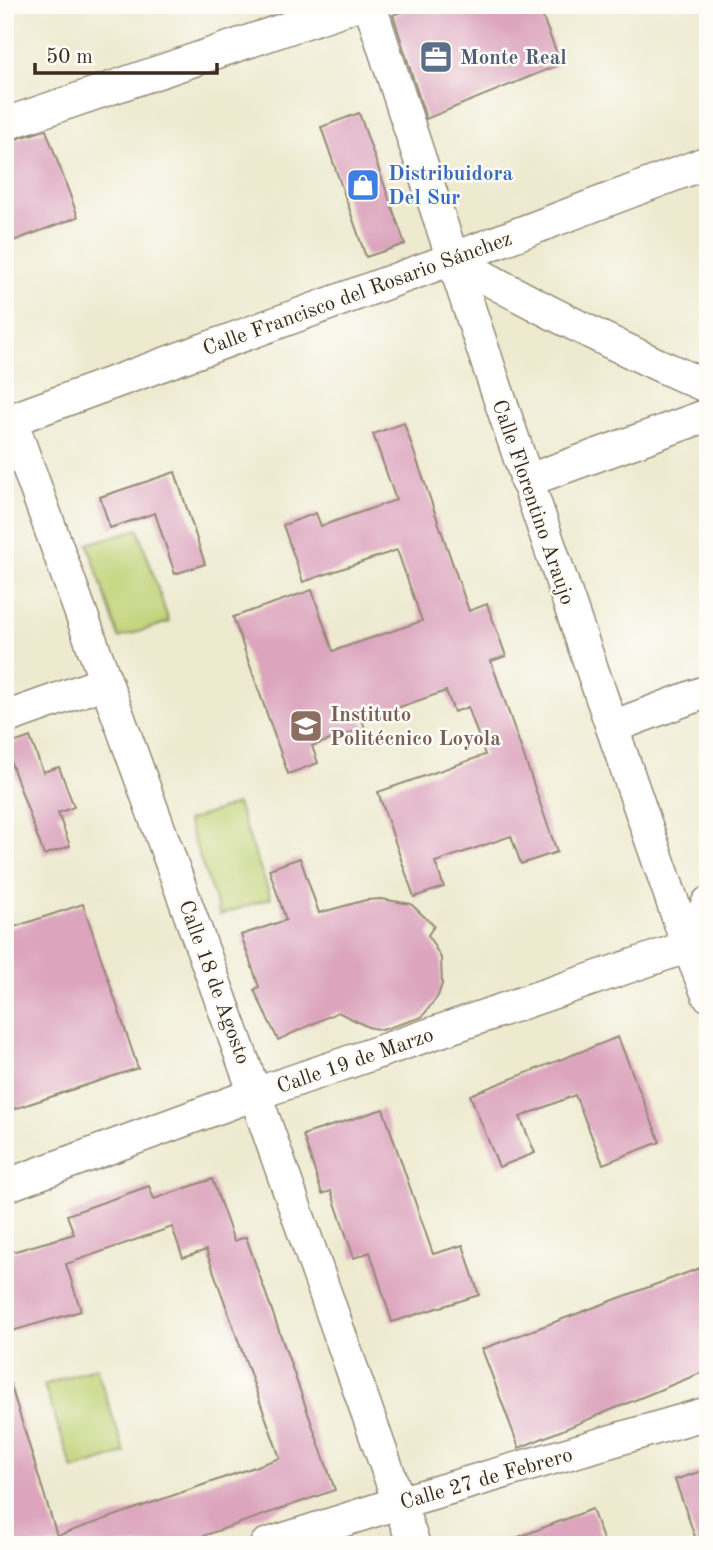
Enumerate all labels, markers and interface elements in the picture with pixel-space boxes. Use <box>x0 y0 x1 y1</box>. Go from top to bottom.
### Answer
scale bar <box>35 32 217 76</box>
office icon: Monte Real <box>417 38 455 76</box>
text: 50 m <box>46 47 93 68</box>
place label: Monte Real <box>460 48 567 69</box>
place label: Distribuidora Del Sur <box>388 164 514 209</box>
shop icon: Distribuidora Del Sur <box>344 166 382 204</box>
street label: Calle Francisco del Rosario Sánchez <box>200 229 515 360</box>
street label: Calle Florentino Araujo <box>488 397 578 608</box>
place label: Instituto Politécnico Loyola <box>330 705 501 750</box>
school or university icon: Instituto Politécnico Loyola <box>287 707 325 745</box>
street label: Calle 18 de Agosto <box>174 898 253 1067</box>
street label: Calle 19 de Marzo <box>274 1025 437 1098</box>
street label: Calle 27 de Febrero <box>398 1445 575 1514</box>

